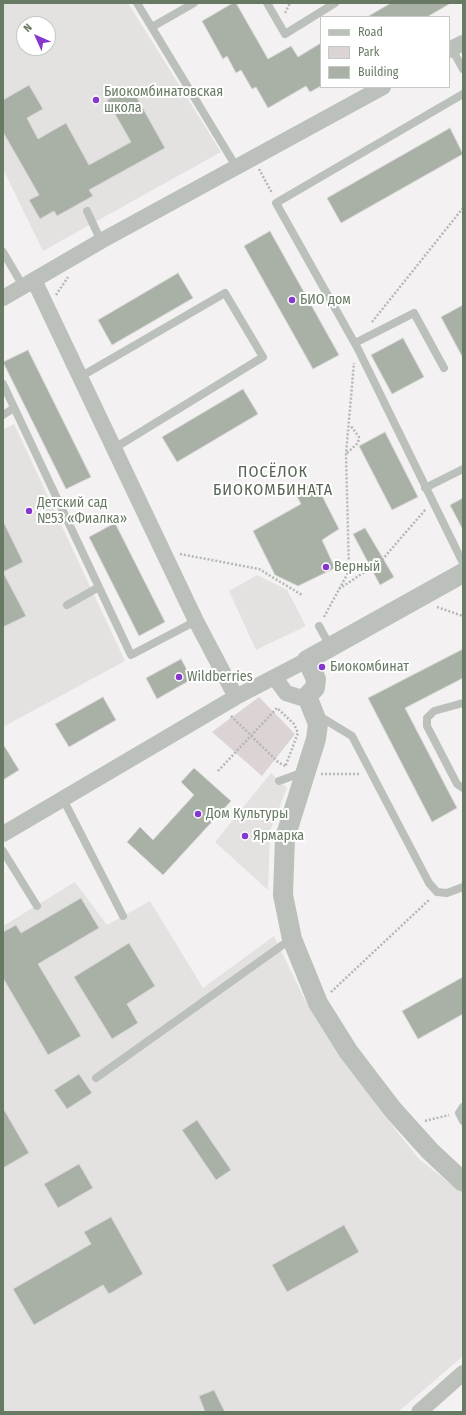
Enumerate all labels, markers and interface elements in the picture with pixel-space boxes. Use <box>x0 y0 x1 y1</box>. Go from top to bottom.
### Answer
north arrow <box>16 16 56 56</box>
legend <box>320 16 450 88</box>
text: N <box>21 21 35 35</box>
text: Road <box>358 25 383 39</box>
text: Park <box>358 45 379 59</box>
text: Building <box>358 65 398 79</box>
place label: Биокомбинатовская школа <box>104 84 223 116</box>
marker: Биокомбинатовская школа <box>91 95 101 105</box>
place label: БИО дом <box>300 292 351 308</box>
marker: БИО дом <box>287 295 297 305</box>
district label: ПОСЁЛОК БИОКОМБИНАТА <box>213 463 333 501</box>
place label: Детский сад №53 «Фиалка» <box>37 495 127 528</box>
marker: Детский сад №53 «Фиалка» <box>24 506 34 516</box>
place label: Верный <box>334 559 380 575</box>
marker: Верный <box>321 562 331 572</box>
place label: Биокомбинат <box>330 659 409 675</box>
marker: Биокомбинат <box>317 662 327 672</box>
place label: Wildberries <box>187 669 253 685</box>
marker: Wildberries <box>174 672 184 682</box>
place label: Дом Культуры <box>206 806 288 822</box>
marker: Дом Культуры <box>193 809 203 819</box>
place label: Ярмарка <box>253 828 304 844</box>
marker: Ярмарка <box>240 831 250 841</box>

